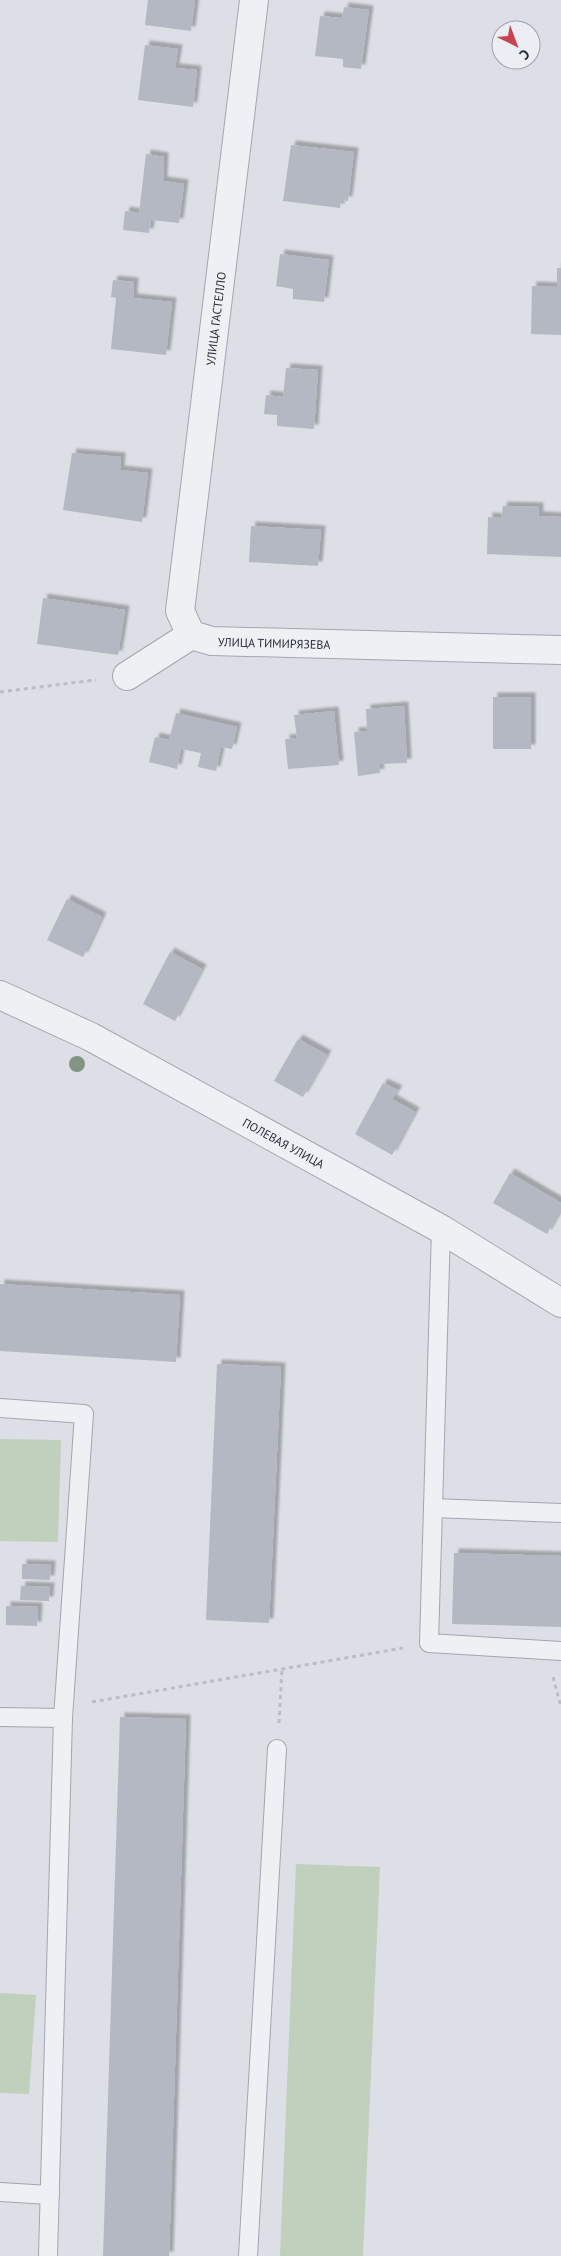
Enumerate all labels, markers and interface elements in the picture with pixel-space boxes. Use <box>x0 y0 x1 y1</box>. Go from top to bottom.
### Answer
north arrow <box>491 20 541 70</box>
text: С <box>516 45 534 64</box>
street label: УЛИЦА ГАСТЕЛЛО <box>202 271 229 366</box>
street label: УЛИЦА ТИМИРЯЗЕВА <box>218 634 331 652</box>
street label: ПОЛЕВАЯ УЛИЦА <box>240 1114 327 1171</box>

